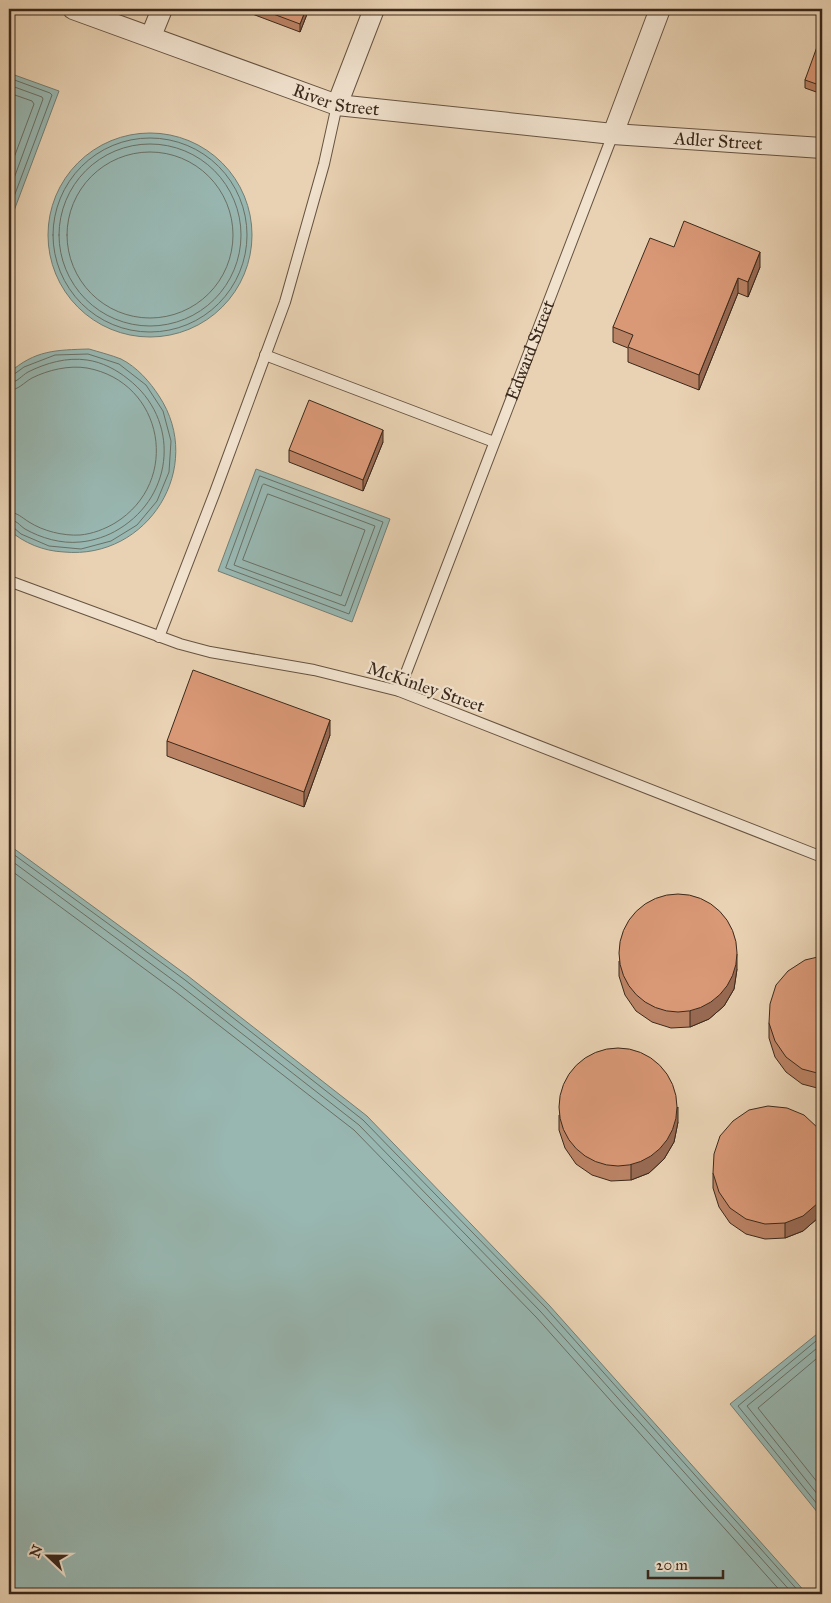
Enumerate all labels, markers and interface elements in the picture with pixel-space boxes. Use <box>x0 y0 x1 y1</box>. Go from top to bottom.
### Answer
street label: River Street <box>290 79 381 120</box>
street label: Adler Street <box>672 127 764 155</box>
street label: Edward Street <box>501 296 559 404</box>
street label: McKinley Street <box>364 657 488 718</box>
north arrow <box>22 1530 72 1580</box>
text: N <box>26 1543 47 1560</box>
scale bar <box>648 1548 724 1580</box>
text: 20 m <box>656 1556 688 1574</box>

